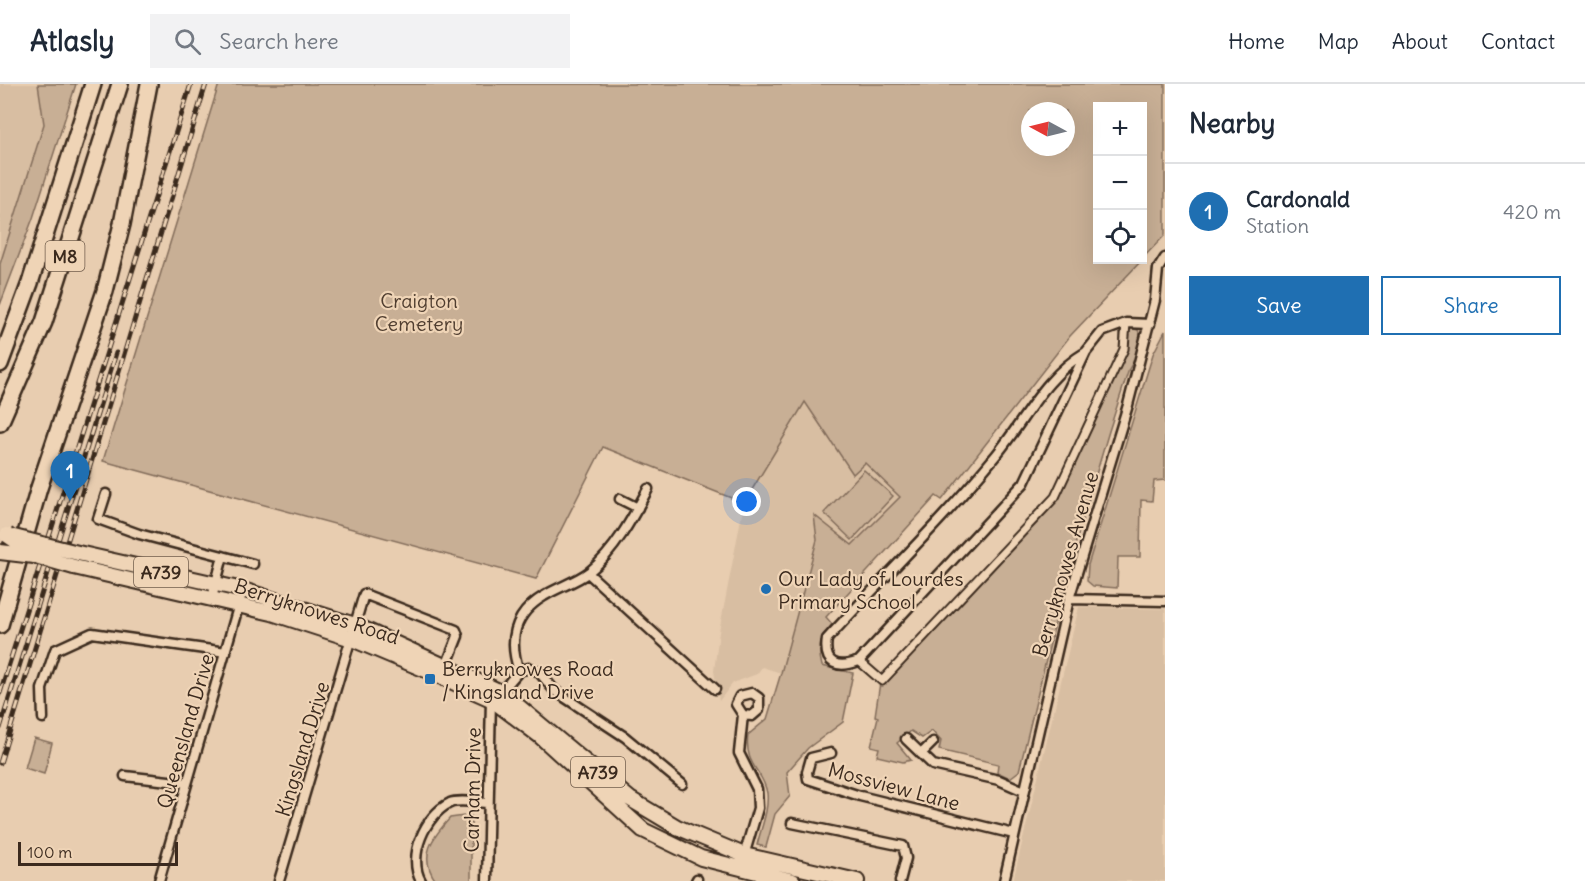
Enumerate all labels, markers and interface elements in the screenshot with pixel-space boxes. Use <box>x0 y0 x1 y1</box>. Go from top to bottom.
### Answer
search box <box>150 14 570 68</box>
text: Atlasly <box>30 23 114 59</box>
icon: search <box>171 25 204 58</box>
text: Search here <box>219 27 339 55</box>
text: Home <box>1228 28 1285 55</box>
text: Map <box>1318 28 1359 55</box>
text: About <box>1392 28 1448 55</box>
text: Contact <box>1481 28 1555 55</box>
north arrow <box>1021 102 1075 156</box>
map controls <box>1093 102 1147 264</box>
button: + <box>1093 102 1147 156</box>
text: Nearby <box>1189 107 1275 140</box>
button: − <box>1093 156 1147 210</box>
text: Cardonald <box>1246 185 1350 213</box>
text: 1 <box>1205 199 1212 224</box>
text: 420 m <box>1503 199 1561 224</box>
button: locate <box>1093 210 1147 264</box>
text: Station <box>1246 213 1309 238</box>
road number: M8 <box>46 241 84 271</box>
button: Save <box>1189 276 1369 335</box>
button: Share <box>1381 276 1561 335</box>
park label: Craigton Cemetery <box>375 288 463 336</box>
pin: 1 <box>50 452 90 501</box>
street label: Berryknowes Avenue <box>1027 468 1103 660</box>
your location <box>732 487 761 516</box>
road number: A739 <box>134 557 188 587</box>
place label: Our Lady of Lourdes Primary School <box>778 566 964 614</box>
street label: Berryknowes Road <box>231 573 403 650</box>
marker: Our Lady of Lourdes Primary School <box>759 582 773 596</box>
street label: Queensland Drive <box>151 651 219 811</box>
place label: Berryknowes Road / Kingsland Drive <box>442 656 614 704</box>
marker: Berryknowes Road / Kingsland Drive <box>423 672 437 686</box>
street label: Kingsland Drive <box>270 678 334 820</box>
street label: Carham Drive <box>458 727 486 853</box>
street label: Mossview Lane <box>825 756 963 816</box>
road number: A739 <box>571 757 625 787</box>
scale bar <box>18 839 178 866</box>
text: 100 m <box>27 842 72 862</box>

